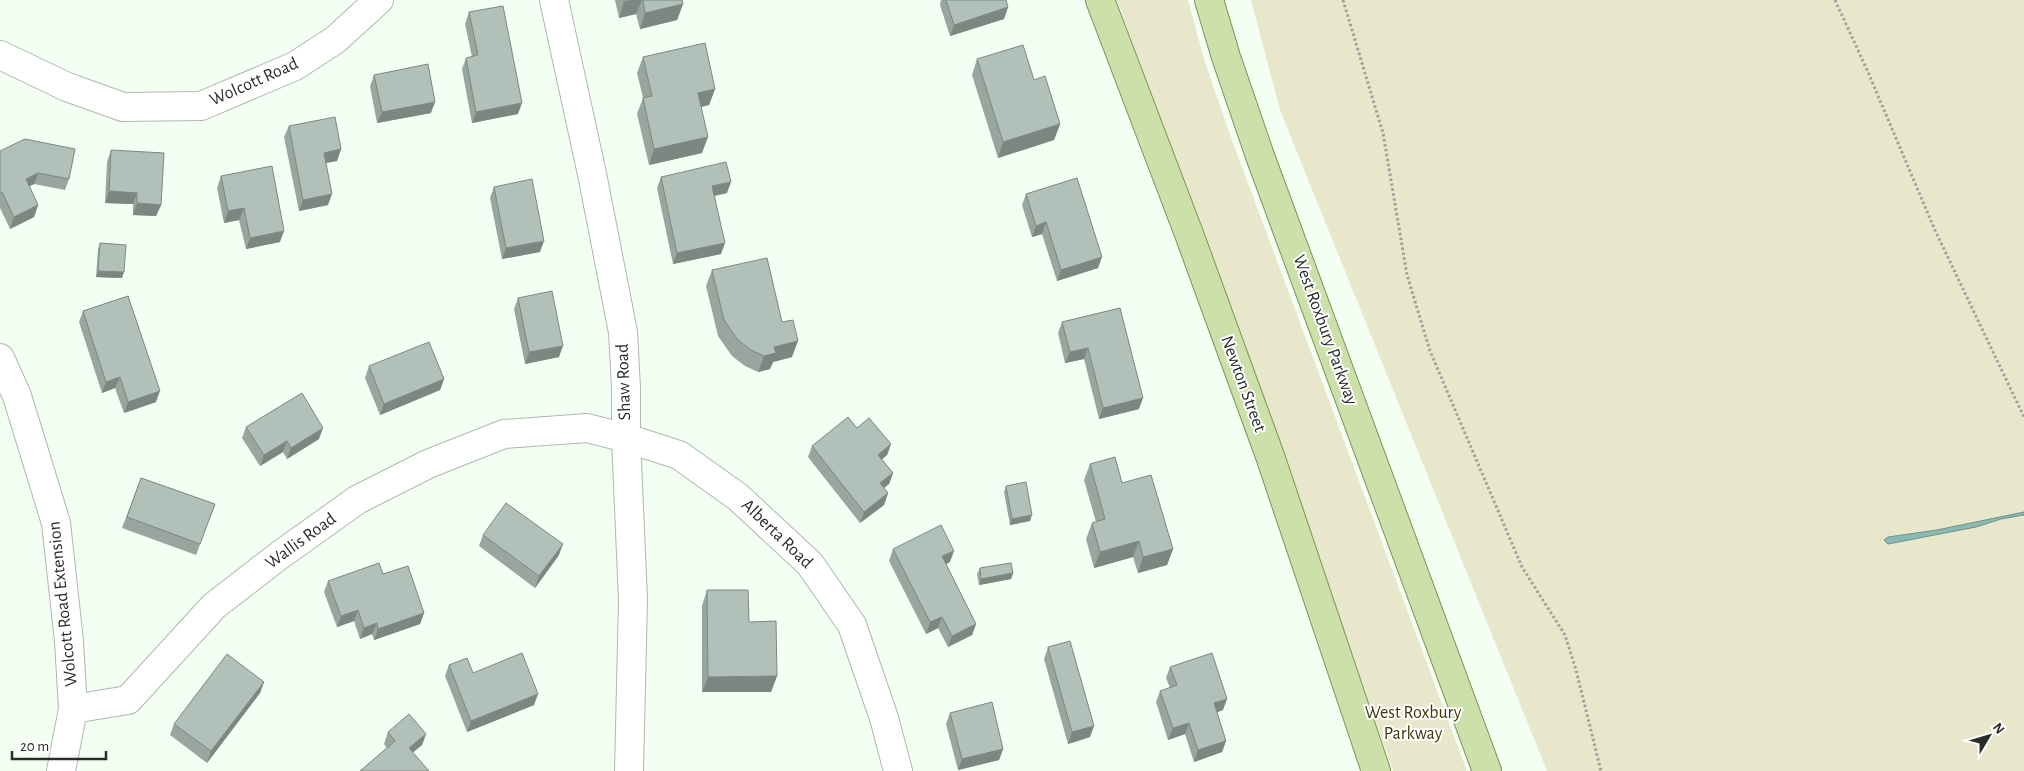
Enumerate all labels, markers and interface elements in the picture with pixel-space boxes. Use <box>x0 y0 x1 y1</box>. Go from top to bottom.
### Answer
street label: Wolcott Road <box>207 55 301 109</box>
street label: West Roxbury Parkway <box>1289 253 1361 408</box>
street label: Newton Street <box>1217 333 1269 435</box>
street label: Shaw Road <box>614 343 634 421</box>
street label: Alberta Road <box>738 496 816 572</box>
street label: Wallis Road <box>262 510 340 572</box>
street label: Wolcott Road Extension <box>45 520 81 688</box>
park label: West Roxbury Parkway <box>1365 704 1462 743</box>
north arrow <box>1964 711 2014 761</box>
text: N <box>1990 720 2007 737</box>
scale bar <box>12 728 106 760</box>
text: 20 m <box>20 739 49 754</box>

